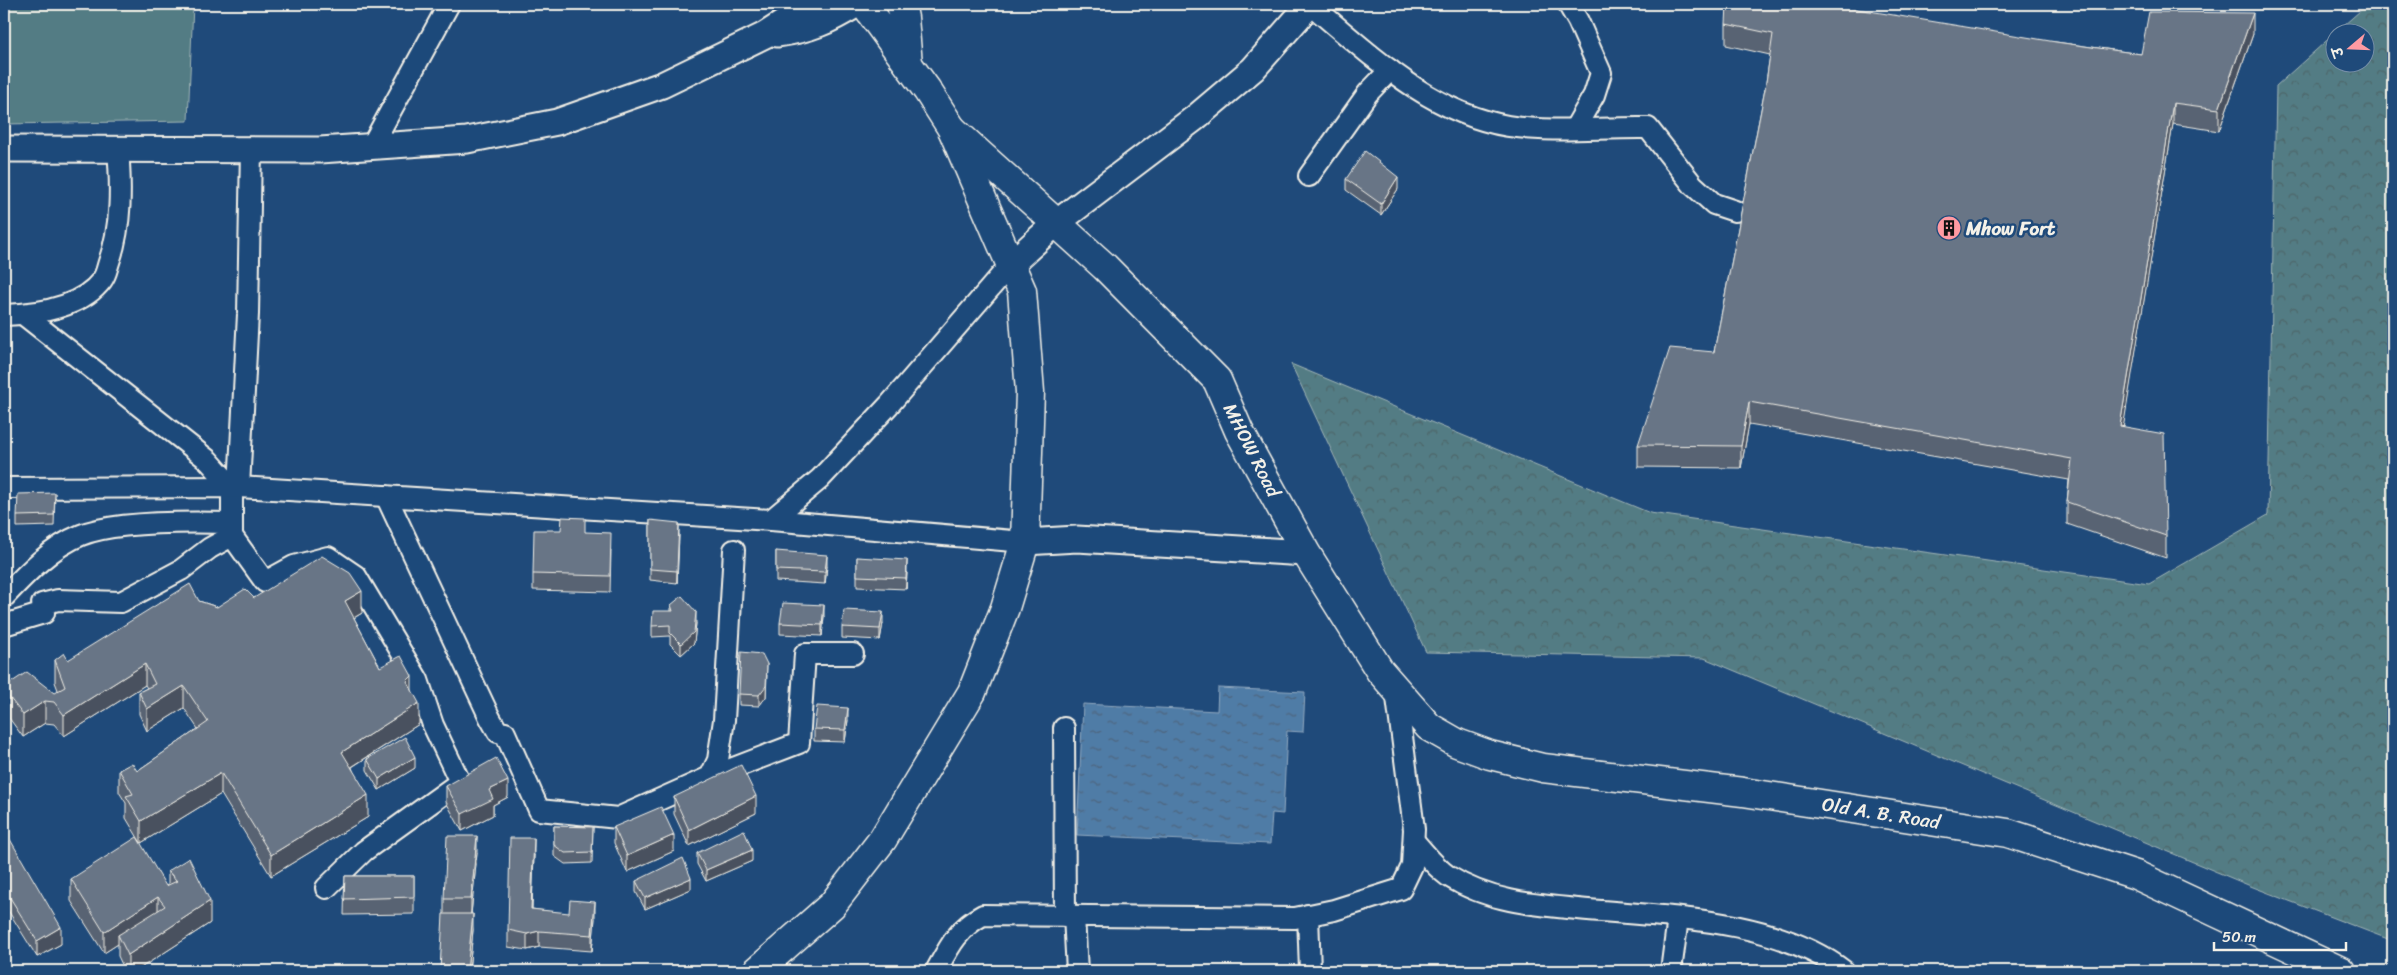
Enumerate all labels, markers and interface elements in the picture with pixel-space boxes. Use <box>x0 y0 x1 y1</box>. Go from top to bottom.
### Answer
north arrow <box>2324 22 2374 72</box>
text: उ <box>2324 42 2352 62</box>
place label: Mhow Fort <box>1965 212 2056 245</box>
building icon: Mhow Fort <box>1936 215 1962 241</box>
street label: MHOW Road <box>1214 397 1291 505</box>
street label: Old A. B. Road <box>1820 787 1944 839</box>
scale bar <box>2214 920 2347 952</box>
text: 50 m <box>2222 924 2257 950</box>

